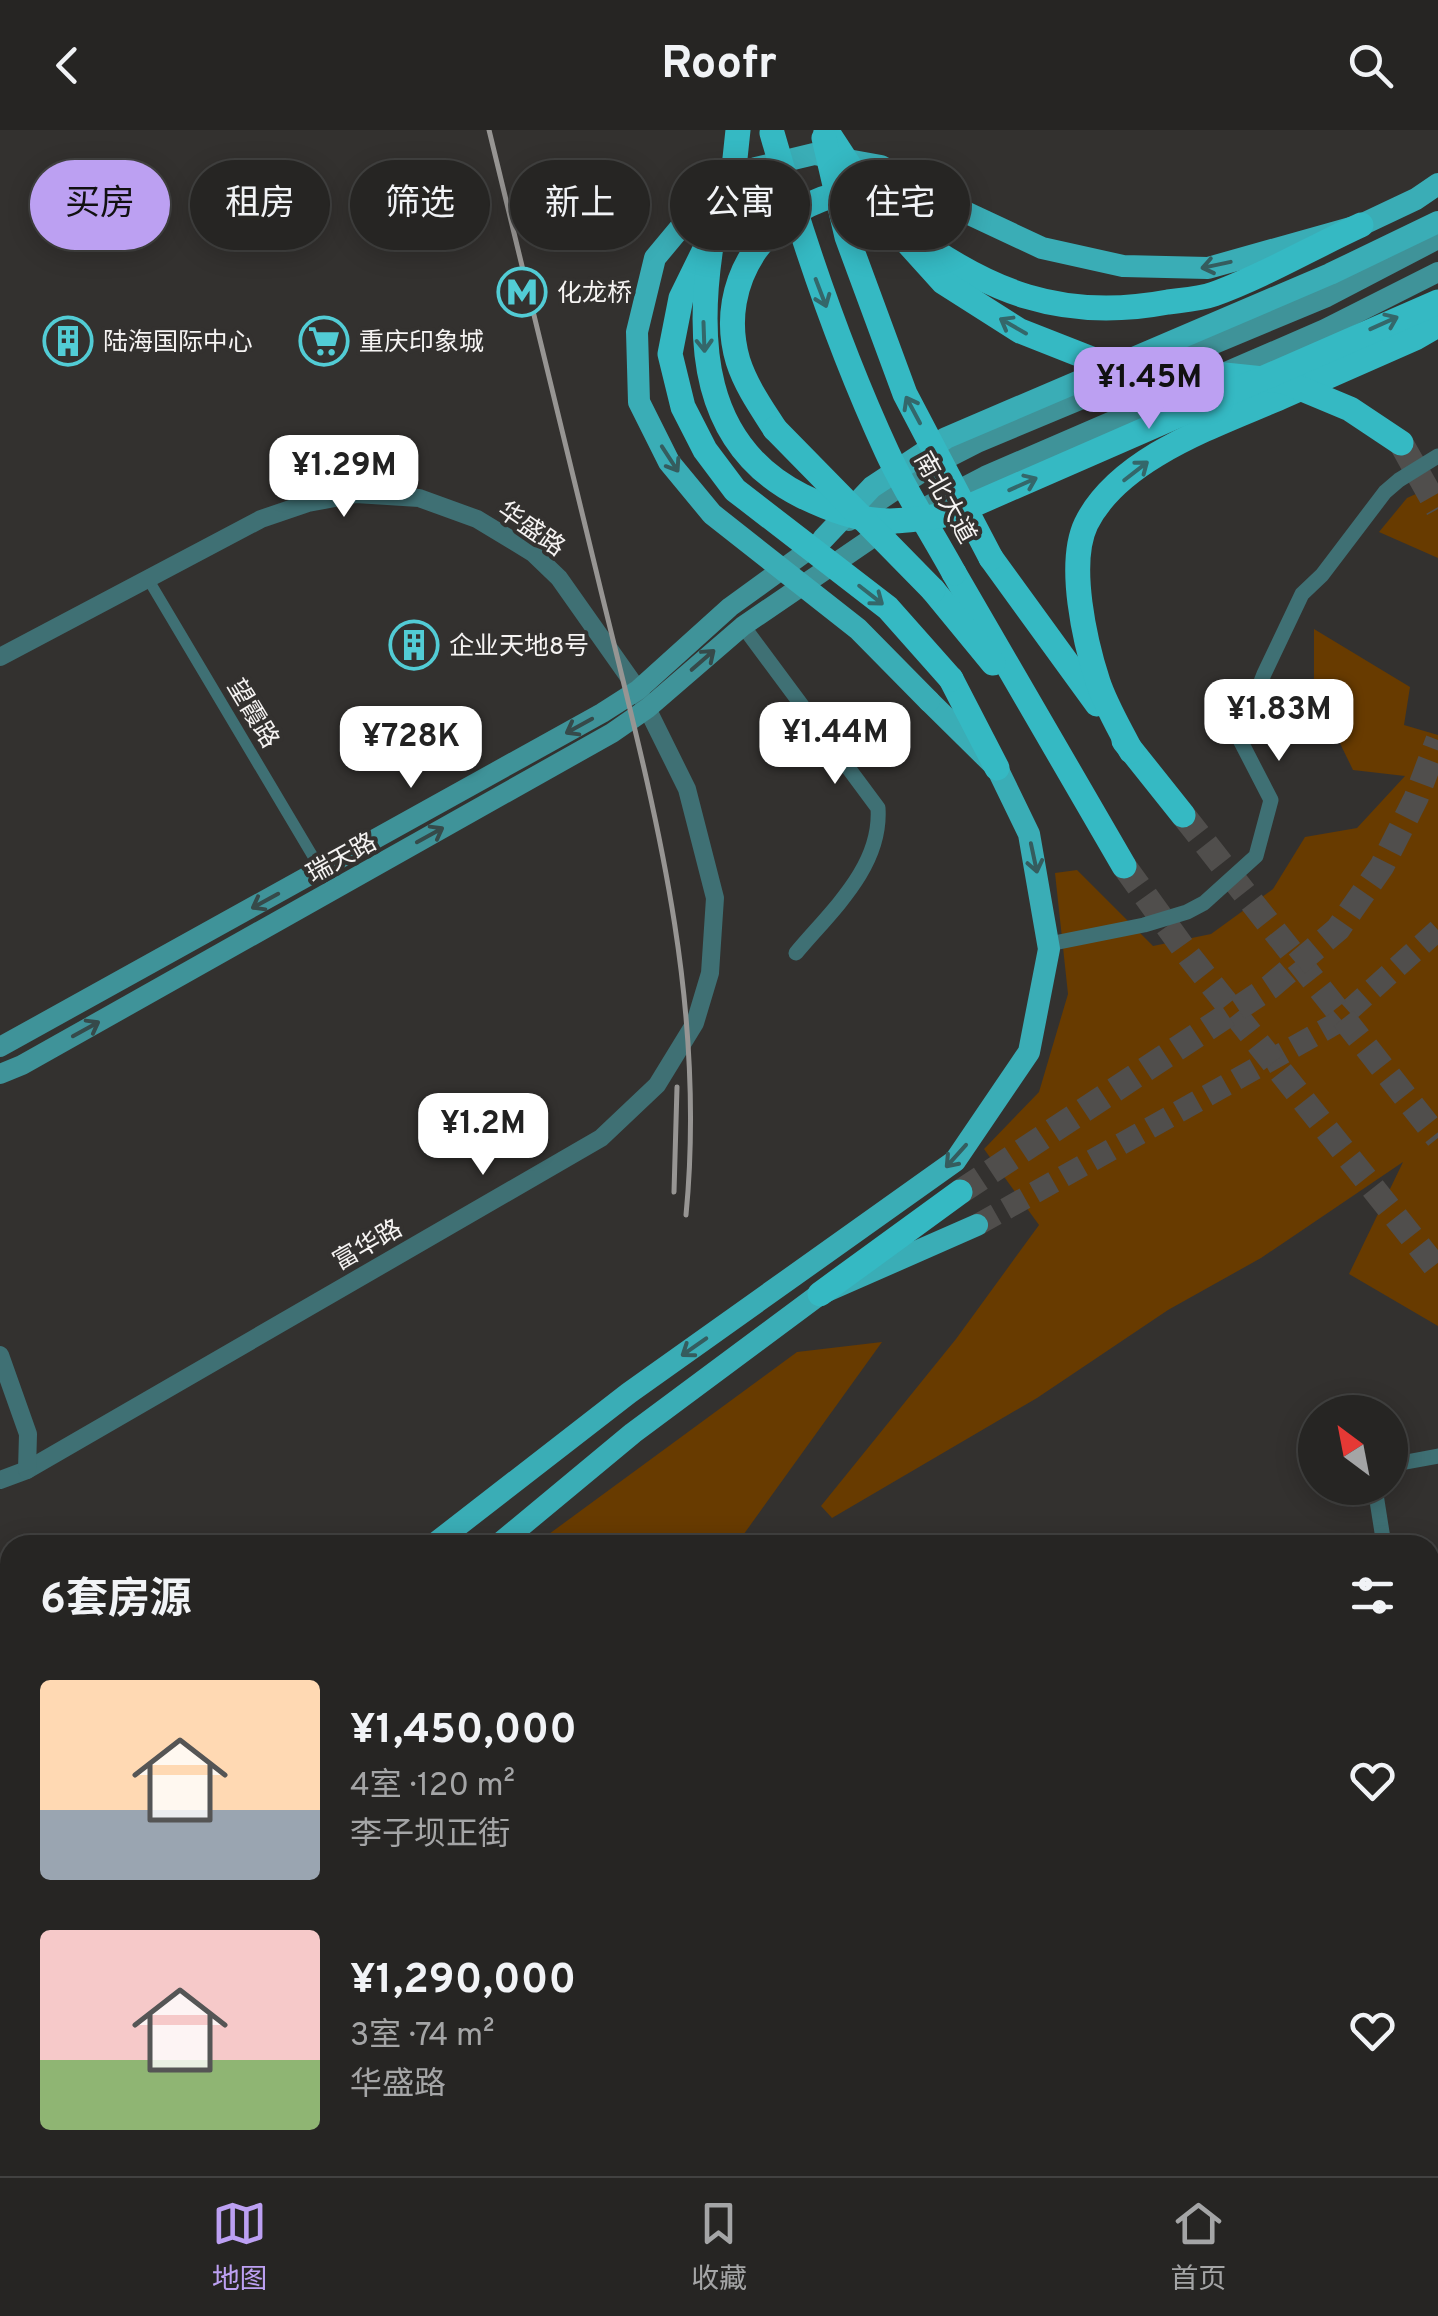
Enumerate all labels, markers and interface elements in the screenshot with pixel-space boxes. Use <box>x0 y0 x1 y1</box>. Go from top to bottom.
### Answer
text: Roofr <box>661 37 777 94</box>
icon: back <box>40 38 95 93</box>
icon: search <box>1343 38 1398 93</box>
chip: 买房 <box>30 160 170 250</box>
chip: 租房 <box>190 160 330 250</box>
chip: 筛选 <box>350 160 490 250</box>
chip: 新上 <box>510 160 650 250</box>
chip: 公寓 <box>670 160 810 250</box>
chip: 住宅 <box>830 160 970 250</box>
one-way arrow <box>1201 256 1233 275</box>
metro station icon: 化龙桥 <box>496 266 548 318</box>
one-way arrow <box>814 277 832 307</box>
place label: 化龙桥 <box>557 279 632 311</box>
one-way arrow <box>1368 313 1399 331</box>
building icon: 陆海国际中心 <box>42 315 94 367</box>
supermarket icon: 重庆印象城 <box>298 315 350 367</box>
one-way arrow <box>999 315 1028 335</box>
one-way arrow <box>695 320 714 352</box>
place label: 陆海国际中心 <box>103 328 253 360</box>
place label: 重庆印象城 <box>359 328 484 360</box>
pin: ¥1.45M <box>1068 347 1230 432</box>
text: ¥1.45M <box>1096 359 1202 399</box>
one-way arrow <box>903 395 922 425</box>
pin: ¥1.29M <box>263 435 425 520</box>
one-way arrow <box>659 445 680 473</box>
text: ¥1.29M <box>291 447 397 487</box>
street label: 南北大道 <box>905 447 982 550</box>
one-way arrow <box>1122 461 1149 482</box>
one-way arrow <box>1007 474 1038 492</box>
street label: 华盛路 <box>490 496 570 565</box>
one-way arrow <box>857 584 884 605</box>
building icon: 企业天地8号 <box>388 619 440 671</box>
place label: 企业天地8号 <box>449 632 589 664</box>
one-way arrow <box>690 649 715 672</box>
street label: 望霞路 <box>218 674 284 755</box>
pin: ¥1.83M <box>1198 679 1360 764</box>
text: ¥1.83M <box>1226 691 1332 731</box>
pin: ¥1.44M <box>754 702 916 787</box>
pin: ¥728K <box>341 706 481 791</box>
text: ¥1.44M <box>781 714 889 754</box>
one-way arrow <box>565 716 595 736</box>
text: ¥728K <box>362 718 460 758</box>
one-way arrow <box>415 825 444 845</box>
street label: 瑞天路 <box>302 827 383 892</box>
one-way arrow <box>1026 841 1044 873</box>
one-way arrow <box>250 891 280 911</box>
one-way arrow <box>71 1019 100 1039</box>
pin: ¥1.2M <box>413 1093 553 1178</box>
text: ¥1.2M <box>440 1105 526 1145</box>
one-way arrow <box>945 1142 969 1168</box>
street label: 富华路 <box>328 1214 409 1279</box>
one-way arrow <box>681 1336 709 1357</box>
north arrow <box>1298 1395 1408 1505</box>
map controls <box>1298 1395 1408 1505</box>
icon: filters <box>1345 1568 1400 1623</box>
text: 6套房源 <box>40 1575 192 1628</box>
text: ¥1,450,000 <box>350 1705 577 1758</box>
icon: home <box>120 1720 240 1840</box>
icon: heart <box>1345 1753 1400 1808</box>
text: 4室 · 120 m² <box>350 1767 515 1807</box>
text: 李子坝正街 <box>350 1816 510 1856</box>
text: ¥1,290,000 <box>350 1955 576 2008</box>
icon: home <box>120 1970 240 2090</box>
icon: heart <box>1345 2003 1400 2058</box>
text: 3室 · 74 m² <box>350 2017 495 2057</box>
text: 华盛路 <box>350 2066 446 2106</box>
tab: 地图 <box>212 2196 268 2299</box>
tab: 收藏 <box>691 2196 747 2299</box>
tab: 首页 <box>1170 2196 1226 2299</box>

